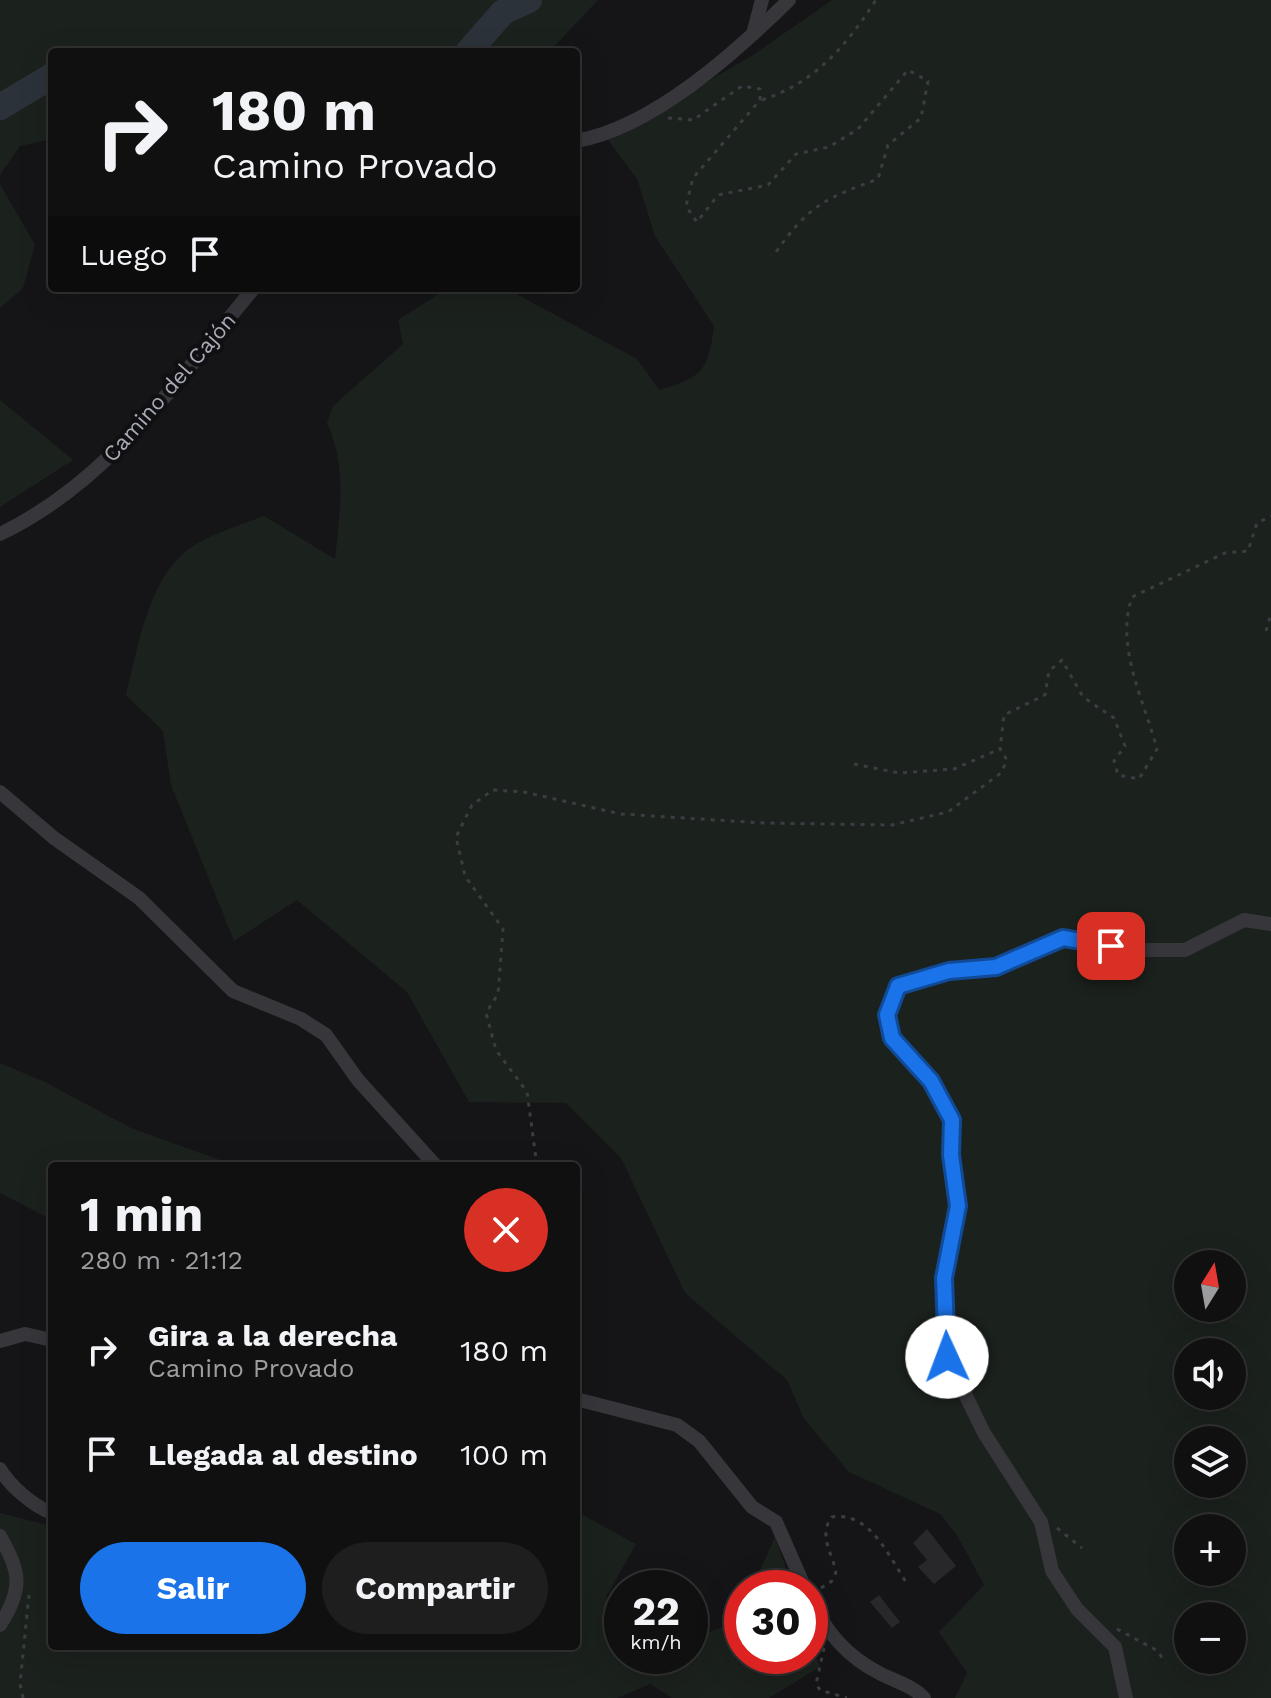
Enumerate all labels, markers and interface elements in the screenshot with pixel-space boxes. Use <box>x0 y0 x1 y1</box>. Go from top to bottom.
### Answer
text: 180 m <box>212 78 376 144</box>
icon: right <box>80 80 184 184</box>
text: Camino Provado <box>212 145 498 187</box>
icon: arrive <box>183 232 227 276</box>
text: Luego <box>80 237 167 272</box>
street label: Camino del Cajón <box>98 308 241 467</box>
pin <box>1077 912 1145 980</box>
icon: arrive <box>1089 924 1133 968</box>
text: 1 min <box>80 1186 203 1243</box>
button: close <box>464 1188 548 1272</box>
text: 280 m · 21:12 <box>80 1245 243 1275</box>
north arrow <box>1174 1250 1246 1322</box>
map controls <box>1174 1250 1246 1674</box>
position arrow <box>905 1315 989 1399</box>
text: Gira a la derecha <box>148 1318 397 1353</box>
icon: right <box>80 1328 124 1372</box>
text: 180 m <box>460 1333 548 1368</box>
button: sound <box>1174 1338 1246 1410</box>
text: Camino Provado <box>148 1353 354 1383</box>
button: layers <box>1174 1426 1246 1498</box>
icon: arrive <box>80 1432 124 1476</box>
text: Llegada al destino <box>148 1437 418 1472</box>
text: 100 m <box>460 1437 548 1472</box>
button: + <box>1174 1514 1246 1586</box>
button: Salir <box>80 1542 306 1634</box>
button: Compartir <box>322 1542 548 1634</box>
speed limit sign: 30 <box>724 1570 828 1674</box>
text: 22 <box>632 1588 680 1635</box>
button: − <box>1174 1602 1246 1674</box>
text: km/h <box>630 1630 682 1654</box>

